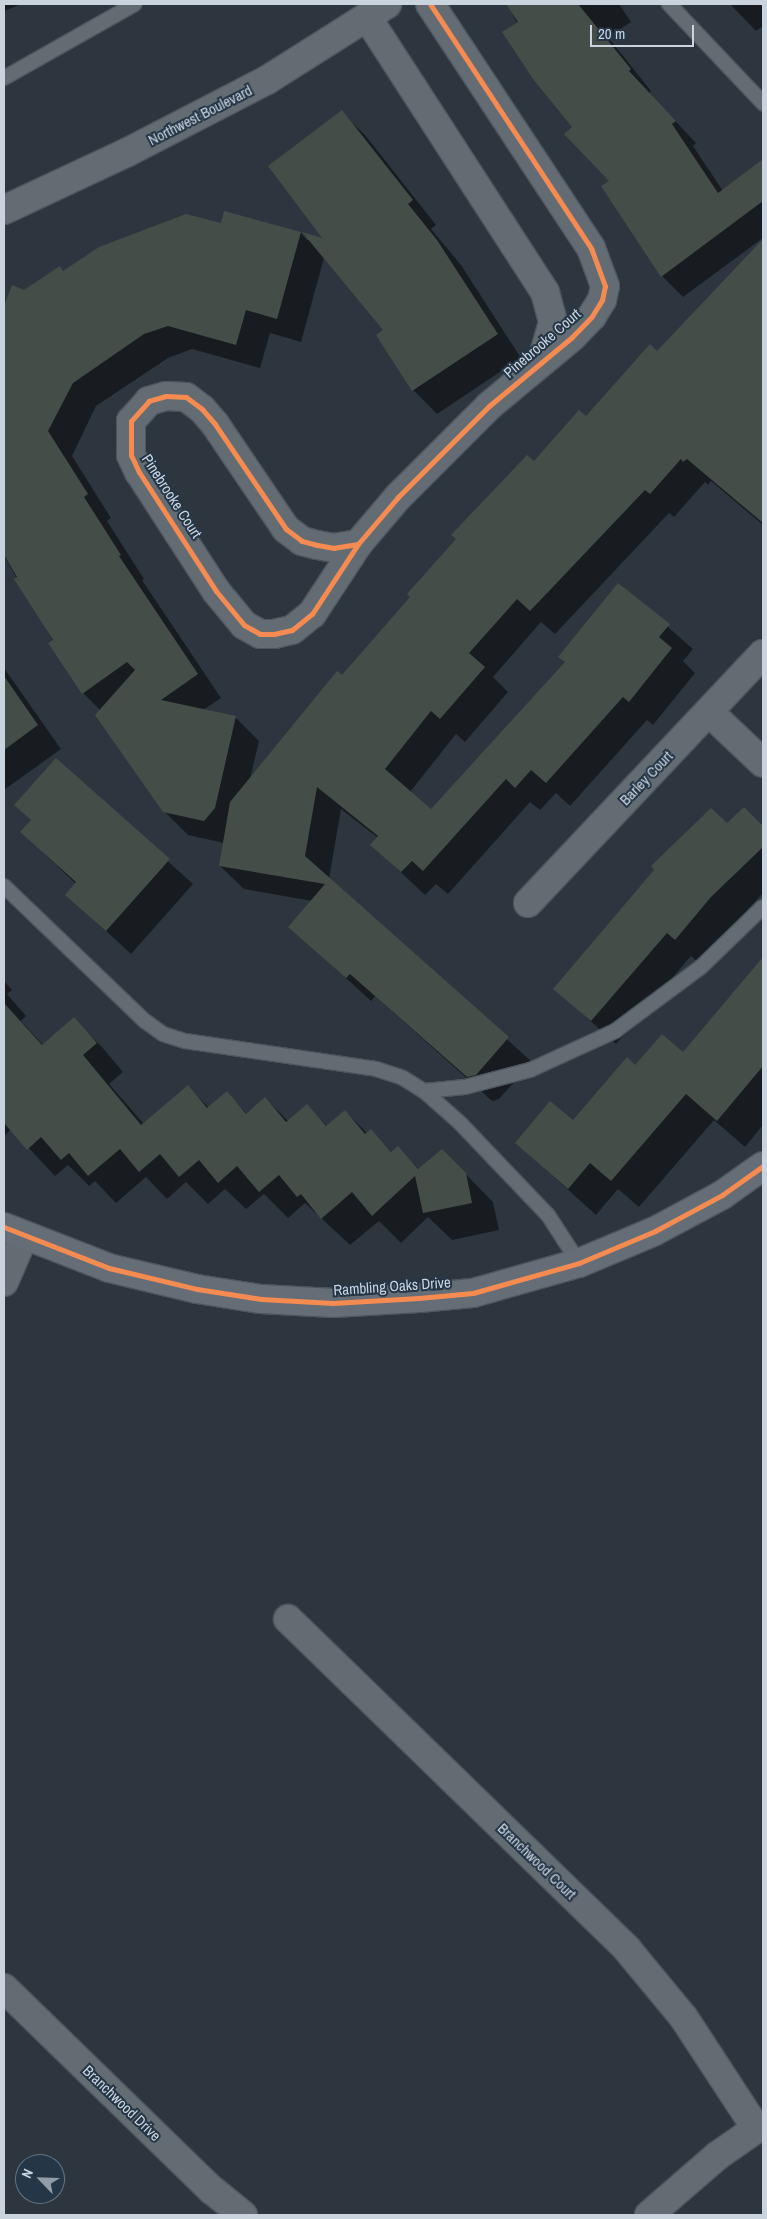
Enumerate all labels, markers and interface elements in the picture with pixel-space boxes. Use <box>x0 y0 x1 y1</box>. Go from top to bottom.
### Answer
scale bar <box>592 15 696 47</box>
text: 20 m <box>598 23 625 44</box>
street label: Northwest Boulevard <box>145 81 255 149</box>
street label: Pinebrooke Court <box>500 305 584 381</box>
street label: Pinebrooke Court <box>138 451 206 541</box>
street label: Barley Court <box>616 747 676 809</box>
street label: Rambling Oaks Drive <box>333 1273 451 1299</box>
street label: Branchwood Court <box>494 1819 580 1903</box>
street label: Branchwood Drive <box>79 2061 165 2145</box>
north arrow <box>15 2154 65 2204</box>
text: N <box>17 2166 37 2181</box>

